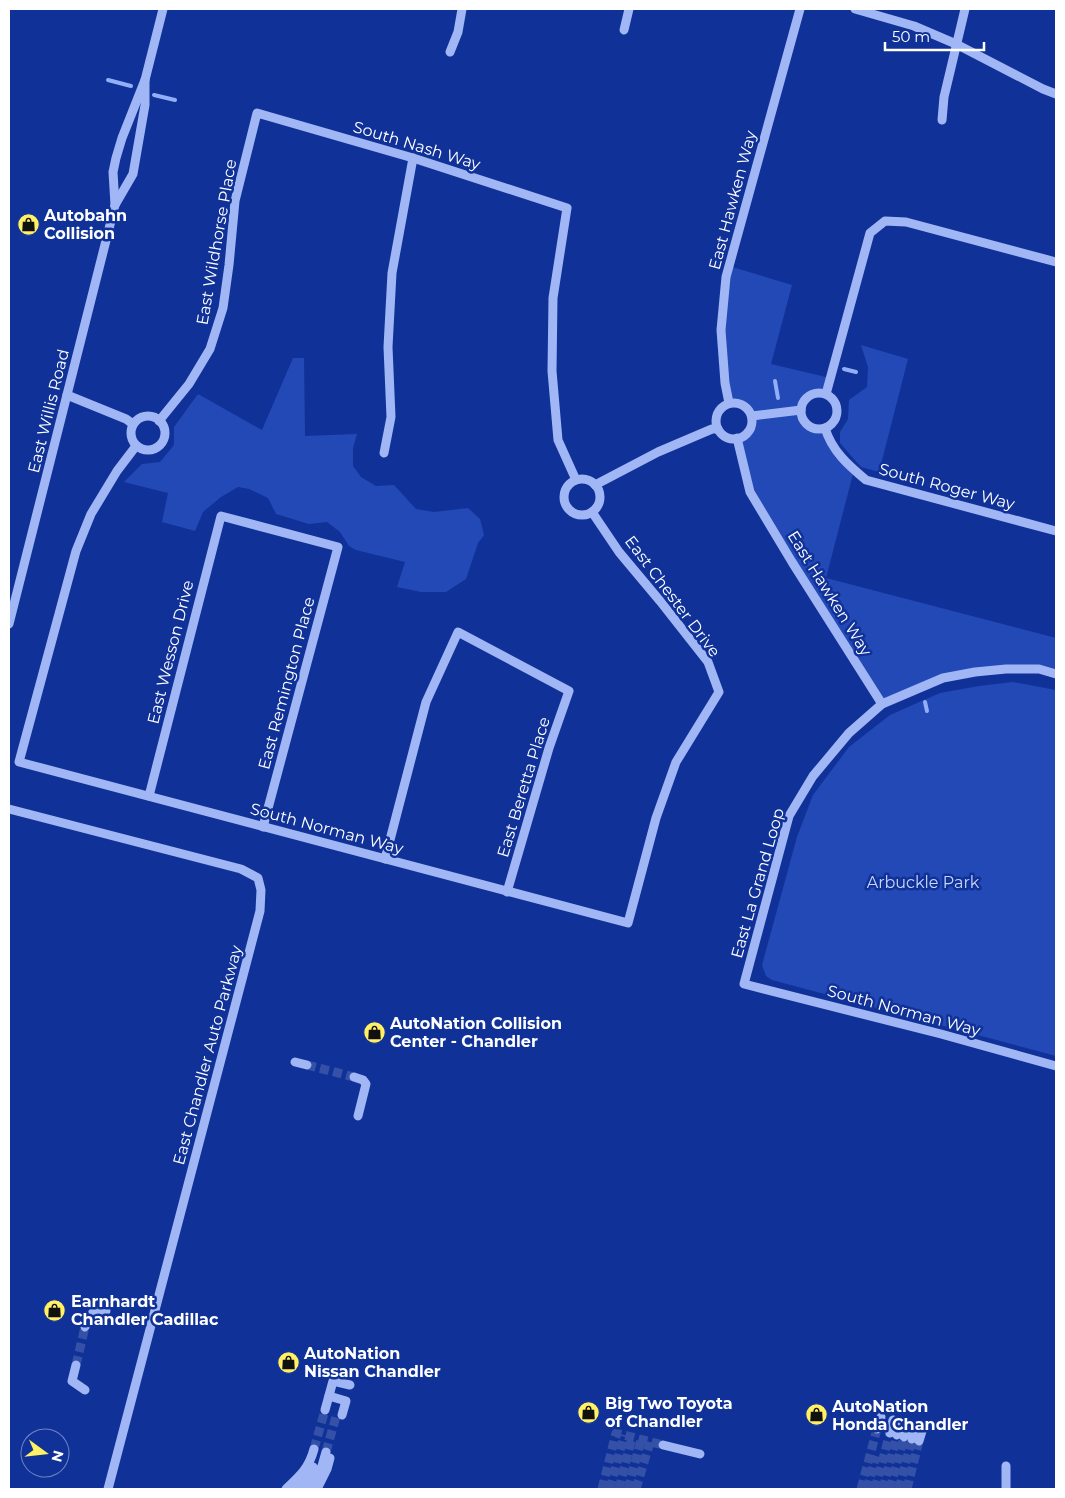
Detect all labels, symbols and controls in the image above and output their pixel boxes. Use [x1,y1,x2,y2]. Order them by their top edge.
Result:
scale bar [885,20,984,52]
text: 50 m [892,27,930,46]
street label: South Nash Way [351,117,483,174]
street label: East Hawken Way [705,128,760,272]
street label: East Wildhorse Place [193,158,240,327]
place label: Autobahn Collision [43,206,127,243]
shop icon: Autobahn Collision [16,212,40,236]
street label: East Willis Road [24,347,73,475]
street label: South Roger Way [877,459,1017,514]
street label: East Hawken Way [784,527,876,659]
street label: East Chester Drive [621,532,724,661]
street label: East Wesson Drive [143,578,198,726]
street label: East Remington Place [254,595,319,771]
street label: East Beretta Place [493,715,554,860]
street label: South Norman Way [248,799,406,858]
street label: East La Grand Loop [727,806,788,960]
park label: Arbuckle Park [867,873,980,892]
street label: East Chandler Auto Parkway [169,943,246,1167]
street label: South Norman Way [825,981,983,1040]
place label: AutoNation Collision Center - Chandler [389,1014,562,1051]
shop icon: AutoNation Collision Center - Chandler [362,1020,386,1044]
place label: Earnhardt Chandler Cadillac [71,1292,219,1329]
shop icon: Earnhardt Chandler Cadillac [43,1298,67,1322]
place label: AutoNation Nissan Chandler [303,1344,441,1381]
shop icon: AutoNation Nissan Chandler [276,1350,300,1374]
place label: Big Two Toyota of Chandler [605,1394,733,1431]
place label: AutoNation Honda Chandler [831,1397,969,1434]
shop icon: Big Two Toyota of Chandler [577,1400,601,1424]
shop icon: AutoNation Honda Chandler [804,1403,828,1427]
north arrow [20,1428,70,1478]
text: N [47,1449,68,1464]

